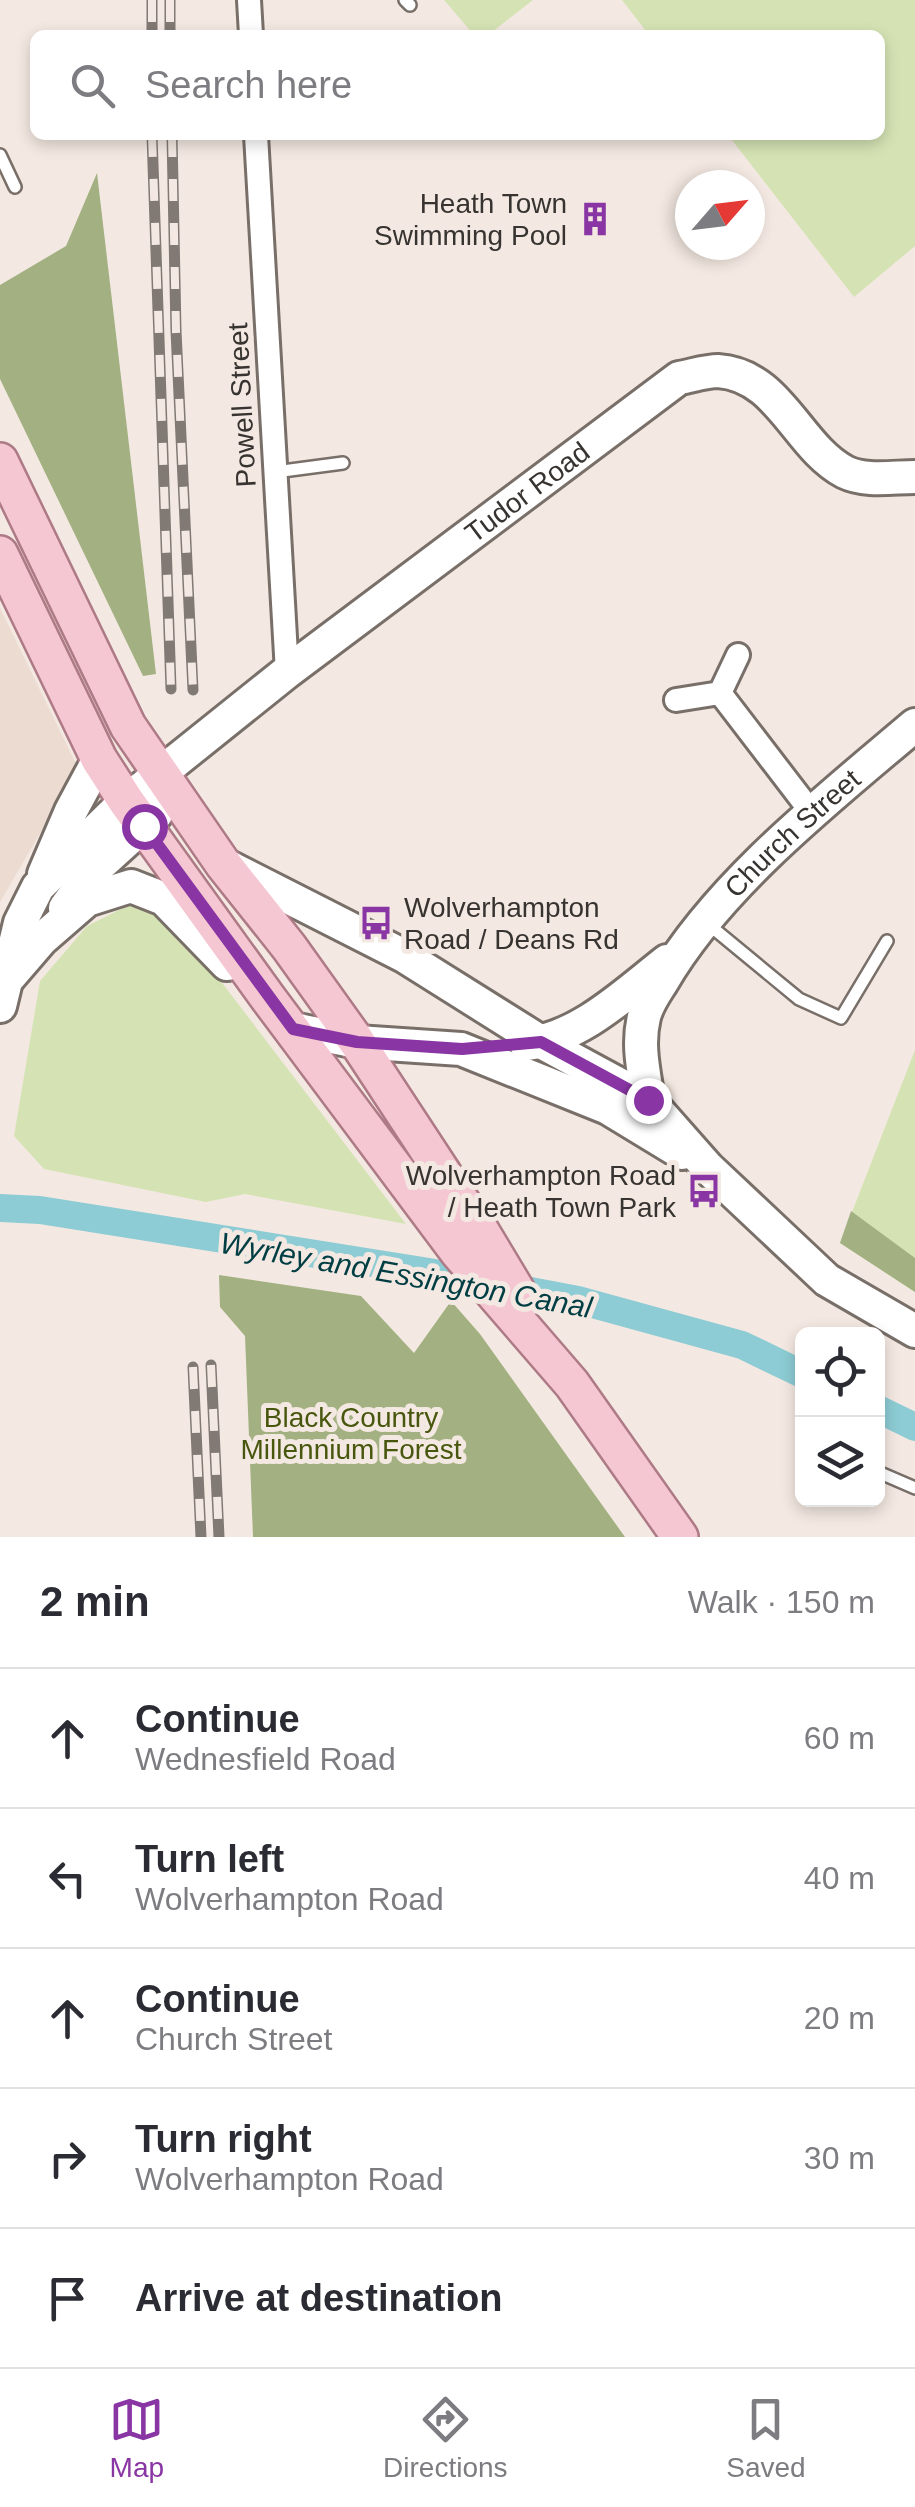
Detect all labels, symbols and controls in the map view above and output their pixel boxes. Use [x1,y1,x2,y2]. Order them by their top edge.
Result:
search box [30,30,885,140]
icon: search [65,58,120,113]
text: Search here [145,64,352,106]
north arrow [675,170,765,260]
place label: Heath Town Swimming Pool [374,188,567,251]
building icon: Heath Town Swimming Pool [576,200,614,238]
street label: Powell Street [222,322,262,488]
street label: Tudor Road [459,436,595,548]
street label: Church Street [718,763,866,903]
route start [122,804,168,850]
place label: Wolverhampton Road / Deans Rd [404,892,619,955]
bus stop icon: Wolverhampton Road / Deans Rd [357,904,395,942]
route end [626,1078,672,1124]
place label: Wolverhampton Road / Heath Town Park [406,1160,677,1223]
bus stop icon: Wolverhampton Road / Heath Town Park [685,1172,723,1210]
water label: Wyrley and Essington Canal [218,1226,596,1324]
map controls [795,1327,885,1507]
button: locate [795,1327,885,1417]
park label: Black Country Millennium Forest [241,1402,462,1465]
button: layers [795,1417,885,1507]
text: 2 min [40,1578,150,1625]
text: Walk · 150 m [688,1584,875,1620]
text: Continue [135,1698,300,1740]
icon: ahead [40,1711,95,1766]
text: 60 m [804,1720,875,1756]
text: Wednesfield Road [135,1741,396,1777]
text: Turn left [135,1838,284,1880]
icon: left [40,1851,95,1906]
text: 40 m [804,1860,875,1896]
text: Wolverhampton Road [135,1881,444,1917]
text: Continue [135,1978,300,2020]
icon: ahead [40,1991,95,2046]
text: 20 m [804,2000,875,2036]
text: Church Street [135,2021,332,2057]
text: Turn right [135,2118,312,2160]
icon: right [40,2131,95,2186]
text: 30 m [804,2140,875,2176]
text: Wolverhampton Road [135,2161,444,2197]
icon: arrive [40,2271,95,2326]
text: Arrive at destination [135,2277,502,2319]
tab: Map [109,2392,164,2484]
tab: Directions [383,2392,508,2484]
tab: Saved [726,2392,806,2484]

